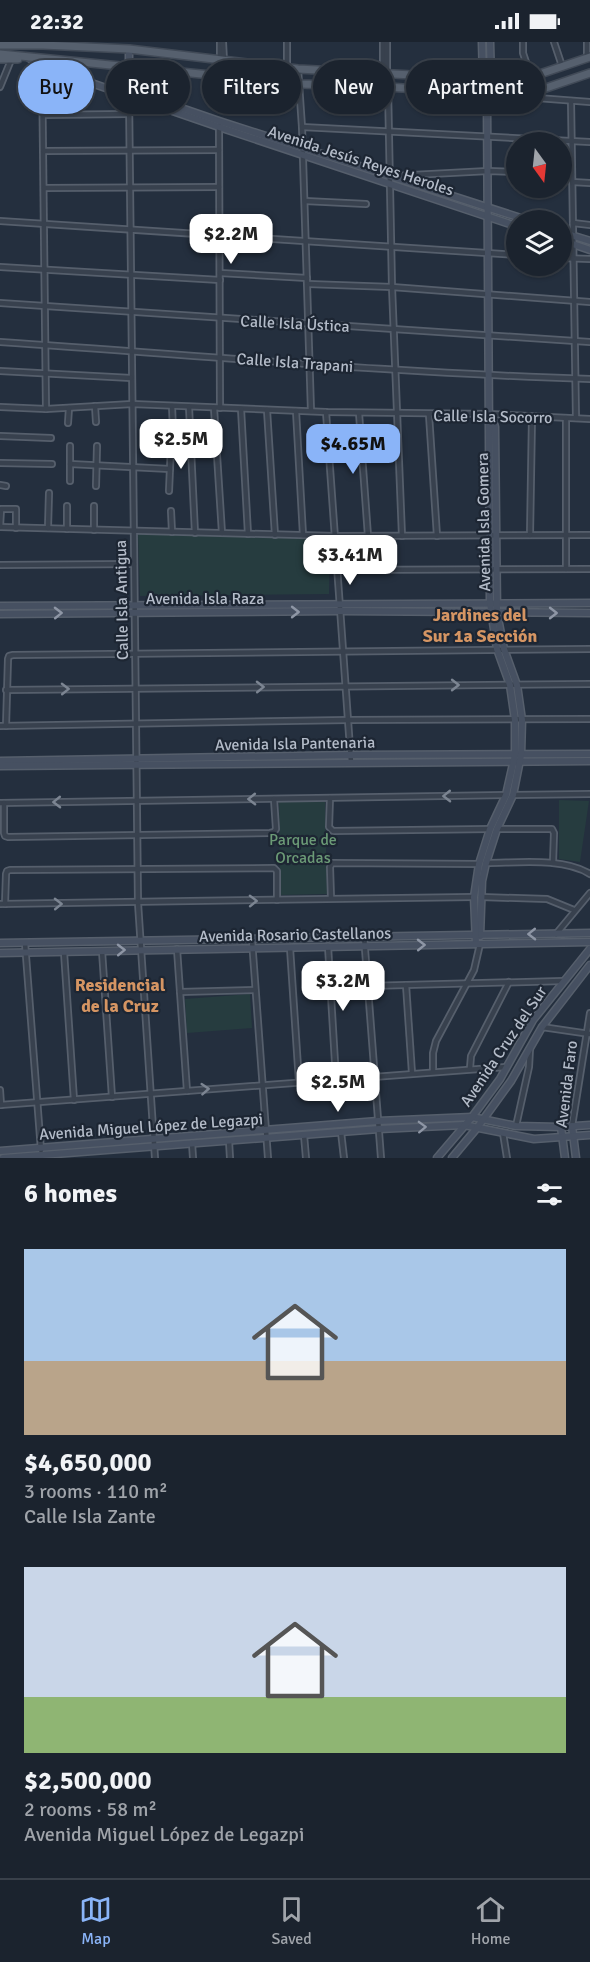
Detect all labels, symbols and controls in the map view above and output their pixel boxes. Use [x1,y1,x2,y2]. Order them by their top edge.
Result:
text: 22:32 [30,8,84,35]
chip: Buy [18,60,94,114]
chip: Rent [106,60,190,114]
chip: Filters [202,60,301,114]
chip: New [313,60,394,114]
chip: Apartment [406,60,545,114]
street label: Avenida Jesús Reyes Heroles [265,121,456,201]
north arrow [506,132,572,198]
map controls [506,132,572,276]
button: layers [506,210,572,276]
pin: $2.2M [189,214,273,265]
text: $2.2M [204,221,258,246]
street label: Calle Isla Ústica [240,311,350,337]
street label: Calle Isla Trapani [236,349,354,377]
street label: Calle Isla Socorro [433,406,553,428]
pin: $2.5M [139,419,223,470]
pin: $4.65M [304,424,402,475]
text: $2.5M [154,426,208,451]
text: $4.65M [320,431,386,456]
street label: Avenida Isla Gomera [473,452,495,592]
pin: $3.41M [301,535,399,586]
street label: Calle Isla Antigua [111,540,133,660]
text: $3.41M [317,542,383,567]
street label: Avenida Isla Raza [146,589,264,609]
district label: Jardines del Sur 1a Sección [423,604,537,647]
one-way arrow [291,606,300,618]
one-way arrow [54,607,63,619]
one-way arrow [549,607,558,619]
one-way arrow [450,679,459,691]
one-way arrow [255,681,264,693]
one-way arrow [60,683,69,696]
street label: Avenida Isla Pantenaria [215,733,375,755]
one-way arrow [443,790,452,802]
one-way arrow [248,793,257,805]
one-way arrow [53,796,62,808]
park label: Parque de Orcadas [269,830,337,868]
one-way arrow [249,895,258,907]
one-way arrow [54,897,63,910]
street label: Avenida Rosario Castellanos [199,923,391,947]
one-way arrow [527,928,536,940]
one-way arrow [417,939,426,951]
one-way arrow [117,944,126,956]
pin: $3.2M [301,961,385,1012]
text: $3.2M [316,968,370,993]
district label: Residencial de la Cruz [75,974,166,1017]
street label: Avenida Cruz del Sur [456,982,552,1111]
street label: Avenida Faro [552,1039,582,1129]
pin: $2.5M [296,1062,380,1113]
text: $2.5M [311,1069,365,1094]
one-way arrow [200,1083,209,1096]
street label: Avenida Miguel López de Legazpi [38,1109,264,1145]
one-way arrow [417,1121,426,1134]
text: 6 homes [24,1178,117,1210]
icon: filters [533,1178,566,1211]
icon: home [241,1288,349,1396]
text: $4,650,000 [24,1447,152,1479]
text: 3 rooms · 110 m² [24,1479,168,1504]
text: Calle Isla Zante [24,1504,156,1529]
icon: home [241,1606,349,1714]
text: $2,500,000 [24,1765,152,1797]
text: 2 rooms · 58 m² [24,1797,157,1822]
text: Avenida Miguel López de Legazpi [24,1822,304,1847]
tab: Map [79,1893,112,1949]
tab: Saved [271,1893,312,1949]
tab: Home [471,1893,511,1949]

